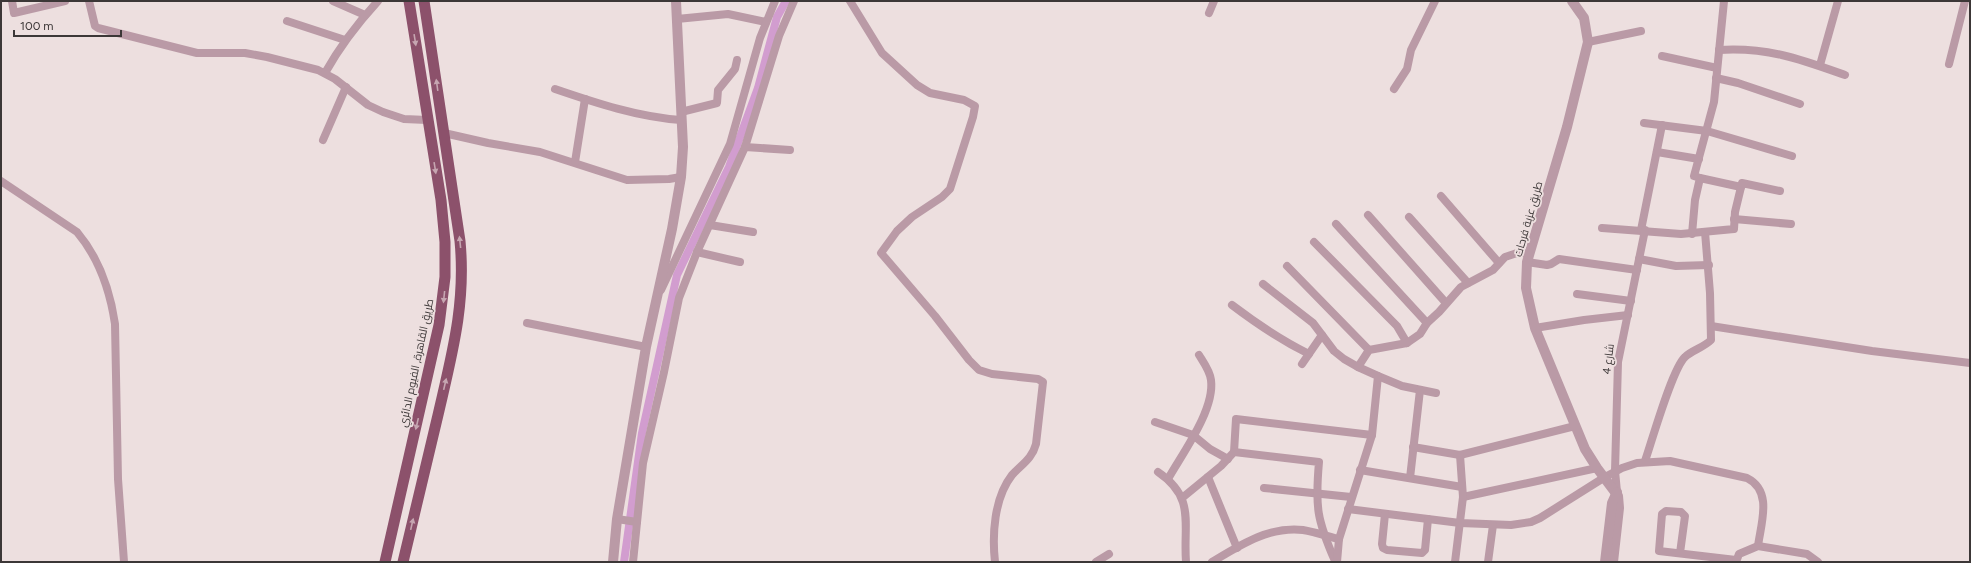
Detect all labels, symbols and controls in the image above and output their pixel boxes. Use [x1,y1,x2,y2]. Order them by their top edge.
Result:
scale bar [14,12,121,38]
text: 100 m [20,19,54,33]
one-way arrow [412,33,418,46]
one-way arrow [434,79,440,91]
one-way arrow [432,162,438,174]
street label: طريق عزبة فرحات [1512,180,1545,258]
one-way arrow [457,236,463,248]
one-way arrow [440,291,447,303]
street label: طريق القاهرة, الفيوم الدائري [397,298,438,429]
street label: شارع 4 [1600,343,1618,375]
one-way arrow [442,378,448,390]
one-way arrow [414,418,420,430]
one-way arrow [409,518,415,530]

